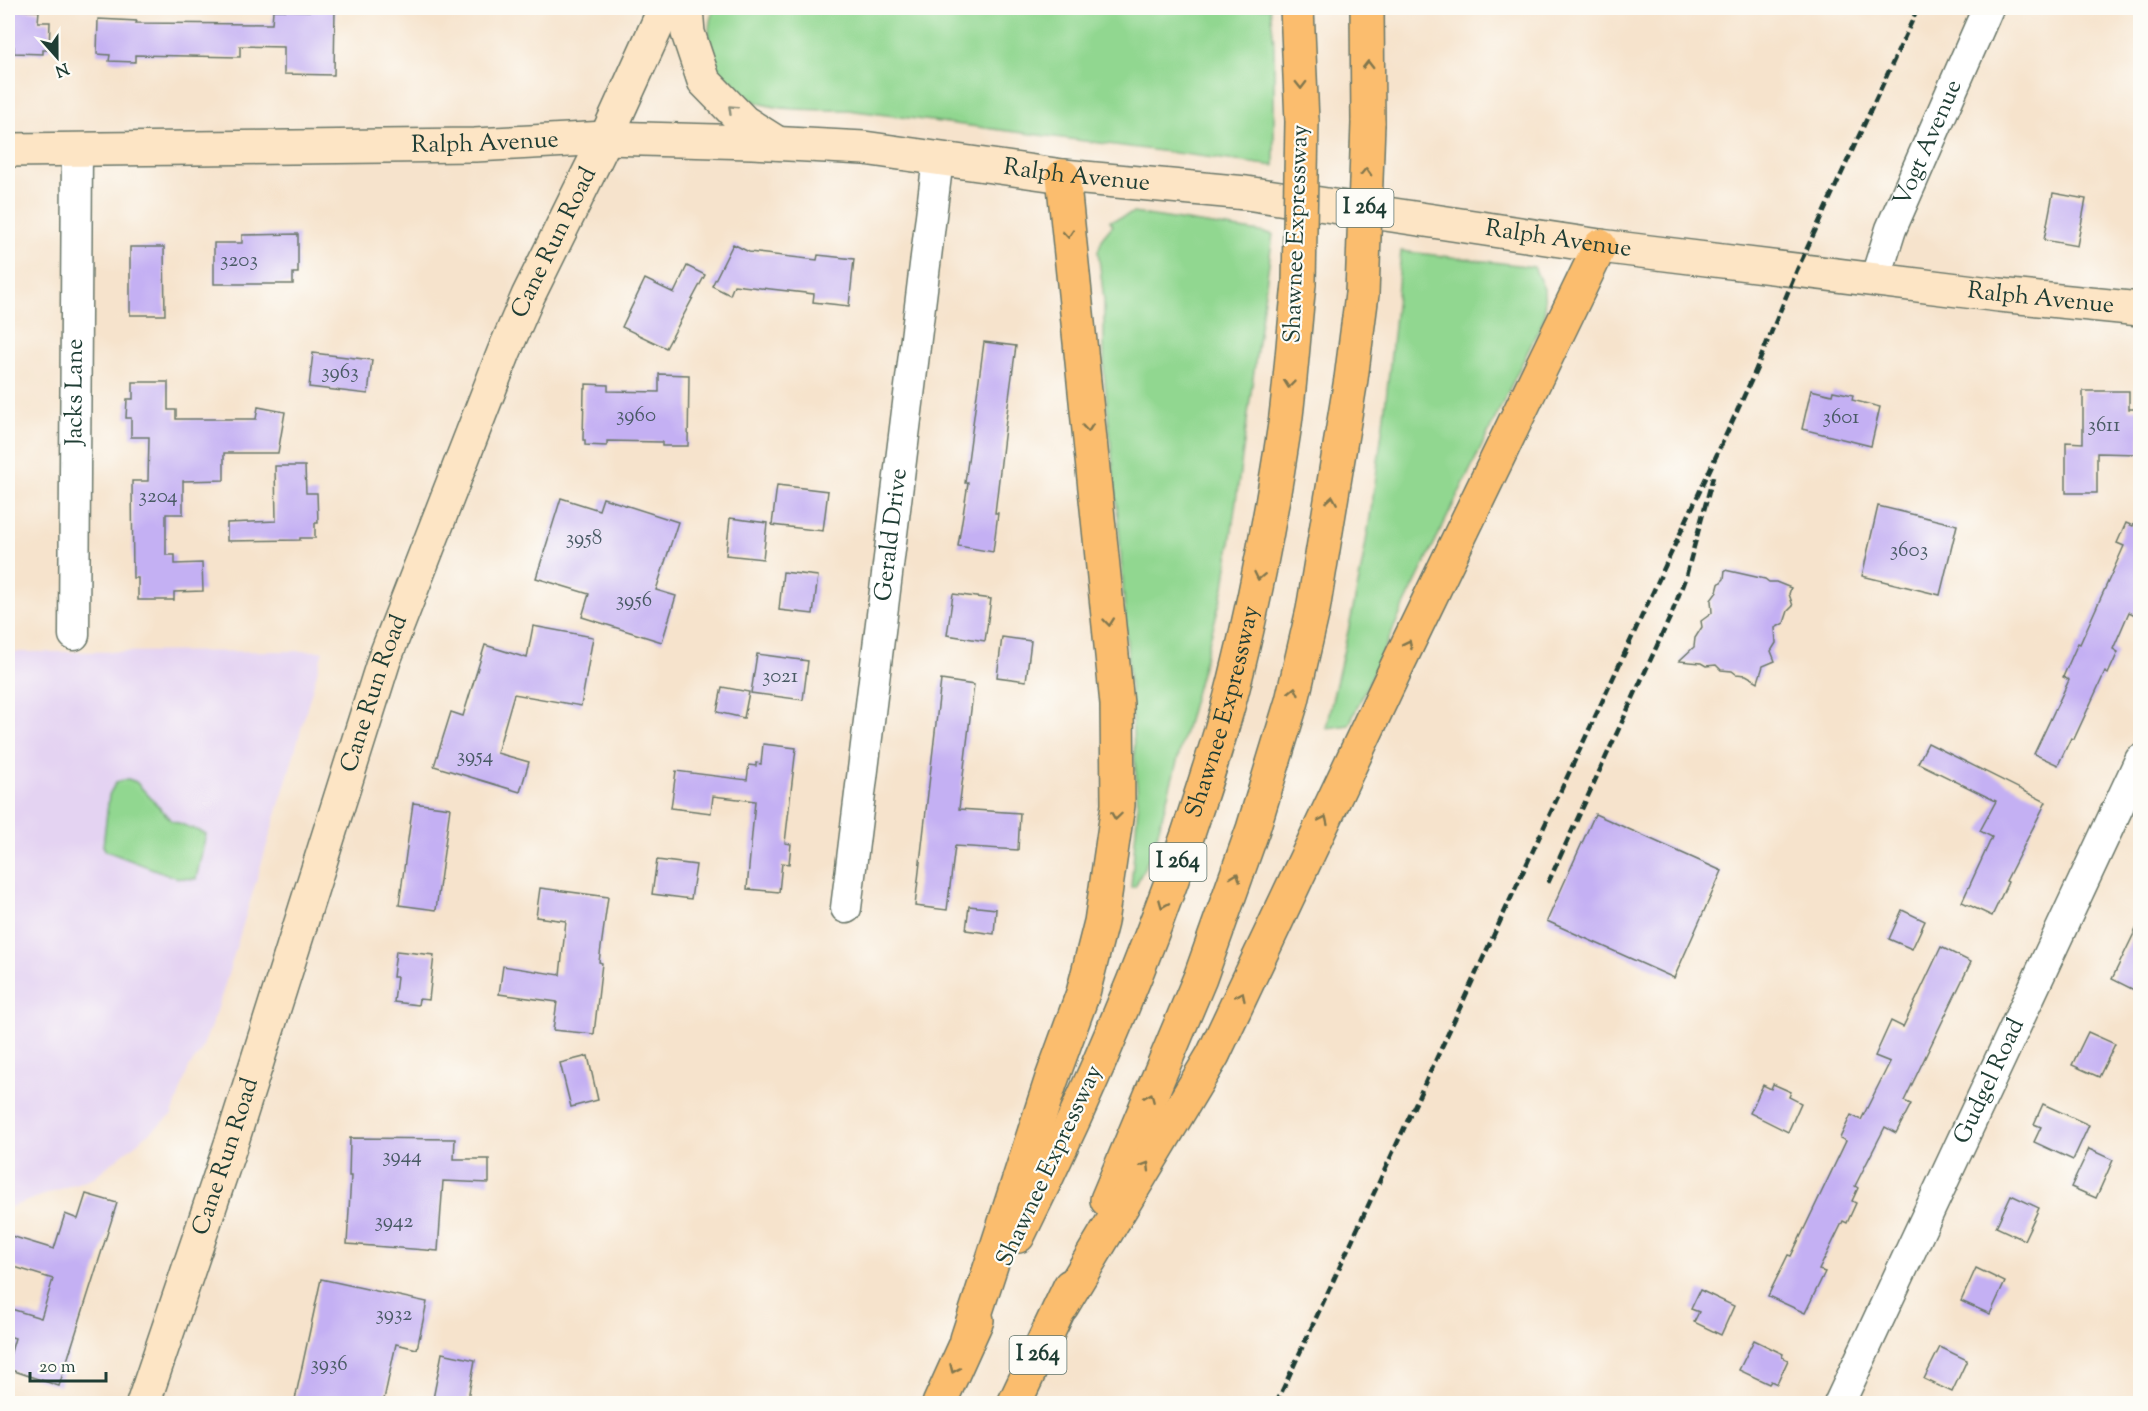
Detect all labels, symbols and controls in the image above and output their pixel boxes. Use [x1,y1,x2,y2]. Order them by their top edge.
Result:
north arrow [27,27,87,87]
text: N [51,56,72,82]
one-way arrow [1362,61,1374,70]
street label: Vogt Avenue [1886,74,1971,212]
one-way arrow [1295,81,1308,90]
one-way arrow [728,106,739,117]
street label: Ralph Avenue [411,124,559,163]
street label: Shawnee Expressway [1276,124,1318,344]
street label: Ralph Avenue [1001,151,1152,201]
street label: Cane Run Road [503,161,606,323]
one-way arrow [1360,168,1373,177]
road number: I 264 [1336,189,1394,227]
street label: Ralph Avenue [1483,212,1633,267]
one-way arrow [1061,230,1074,239]
house number: 3203 [220,246,258,276]
street label: Ralph Avenue [1965,274,2116,323]
street label: Jacks Lane [58,339,93,448]
house number: 3963 [321,358,359,388]
one-way arrow [1283,379,1296,388]
house number: 3960 [616,401,656,431]
house number: 3601 [1823,403,1859,433]
house number: 3611 [2088,411,2120,441]
one-way arrow [1081,424,1094,433]
street label: Gerald Drive [867,466,917,603]
house number: 3204 [139,482,177,512]
one-way arrow [1325,495,1337,504]
house number: 3958 [566,524,602,554]
house number: 3603 [1890,536,1928,566]
one-way arrow [1253,571,1266,581]
house number: 3956 [616,586,652,616]
street label: Shawnee Expressway [1177,603,1269,823]
street label: Cane Run Road [333,610,417,777]
one-way arrow [1102,618,1114,627]
one-way arrow [1400,639,1412,650]
house number: 3021 [762,662,798,692]
one-way arrow [1287,686,1300,696]
house number: 3954 [457,742,493,772]
one-way arrow [1111,812,1123,821]
one-way arrow [1317,815,1329,826]
road number: I 264 [1150,843,1206,881]
one-way arrow [1228,872,1241,883]
one-way arrow [1158,899,1171,909]
one-way arrow [1233,992,1245,1003]
street label: Gudgel Road [1946,1013,2034,1150]
street label: Shawnee Expressway [988,1060,1112,1272]
street label: Cane Run Road [184,1073,268,1240]
one-way arrow [1143,1093,1155,1104]
house number: 3944 [382,1142,422,1172]
one-way arrow [1139,1162,1151,1172]
house number: 3942 [375,1207,414,1237]
house number: 3932 [376,1300,413,1330]
road number: I 264 [1010,1336,1066,1374]
scale bar [30,1345,106,1383]
house number: 3936 [310,1350,348,1380]
text: 20 m [39,1355,76,1381]
one-way arrow [949,1363,961,1374]

